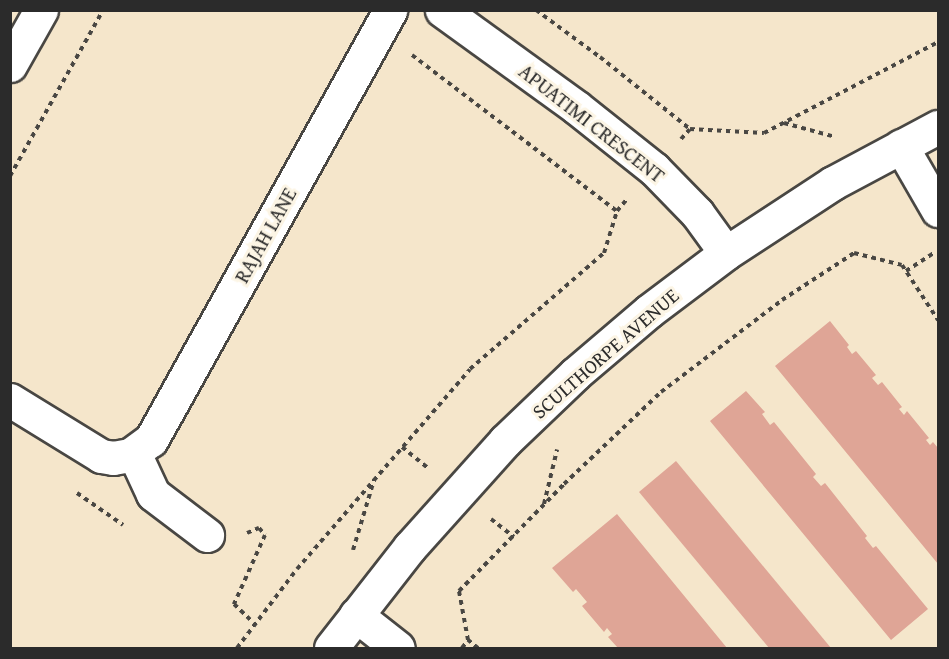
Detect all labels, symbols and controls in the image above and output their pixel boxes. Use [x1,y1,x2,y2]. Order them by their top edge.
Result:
street label: APUATIMI CRESCENT [514,59,670,187]
street label: RAJAH LANE [229,183,301,287]
street label: SCULTHORPE AVENUE [527,283,683,423]

